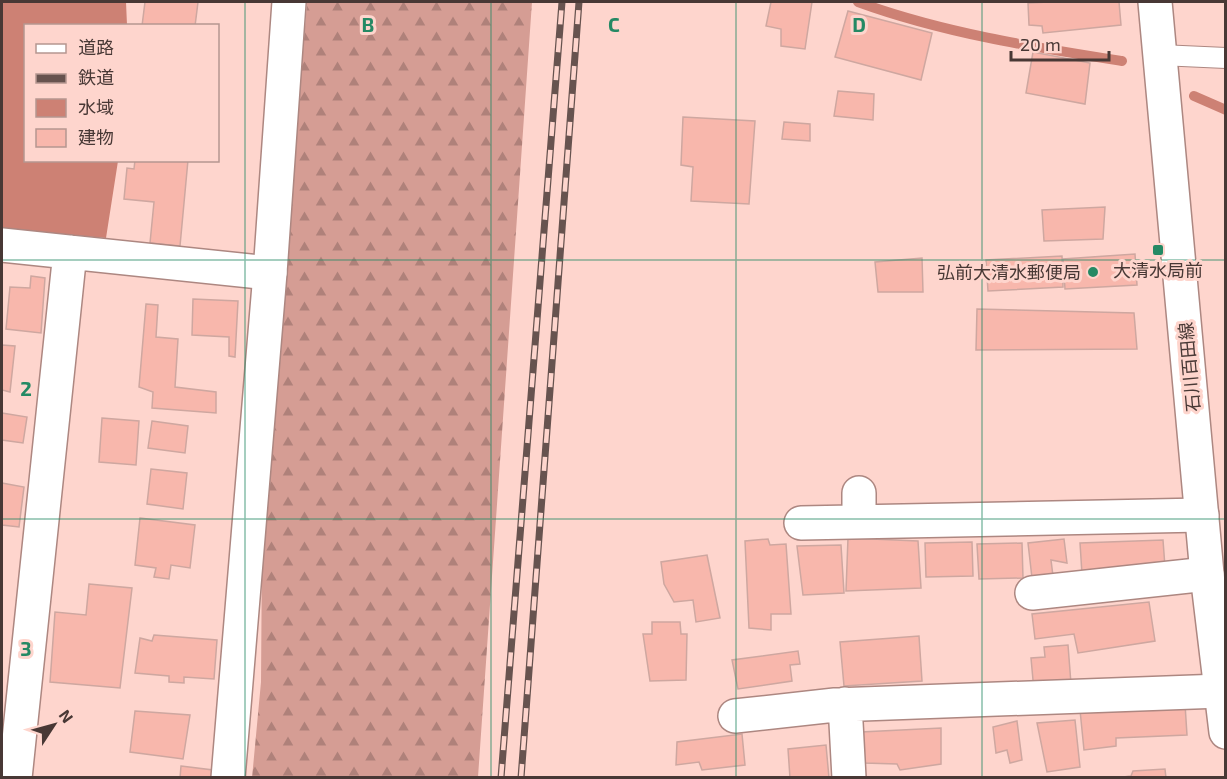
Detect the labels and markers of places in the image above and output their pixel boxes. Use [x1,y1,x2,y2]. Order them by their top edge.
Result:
marker: 大清水局前 [1151,243,1165,257]
place label: 大清水局前 [1113,259,1203,281]
place label: 弘前大清水郵便局 [937,261,1081,283]
marker: 弘前大清水郵便局 [1086,265,1100,279]

